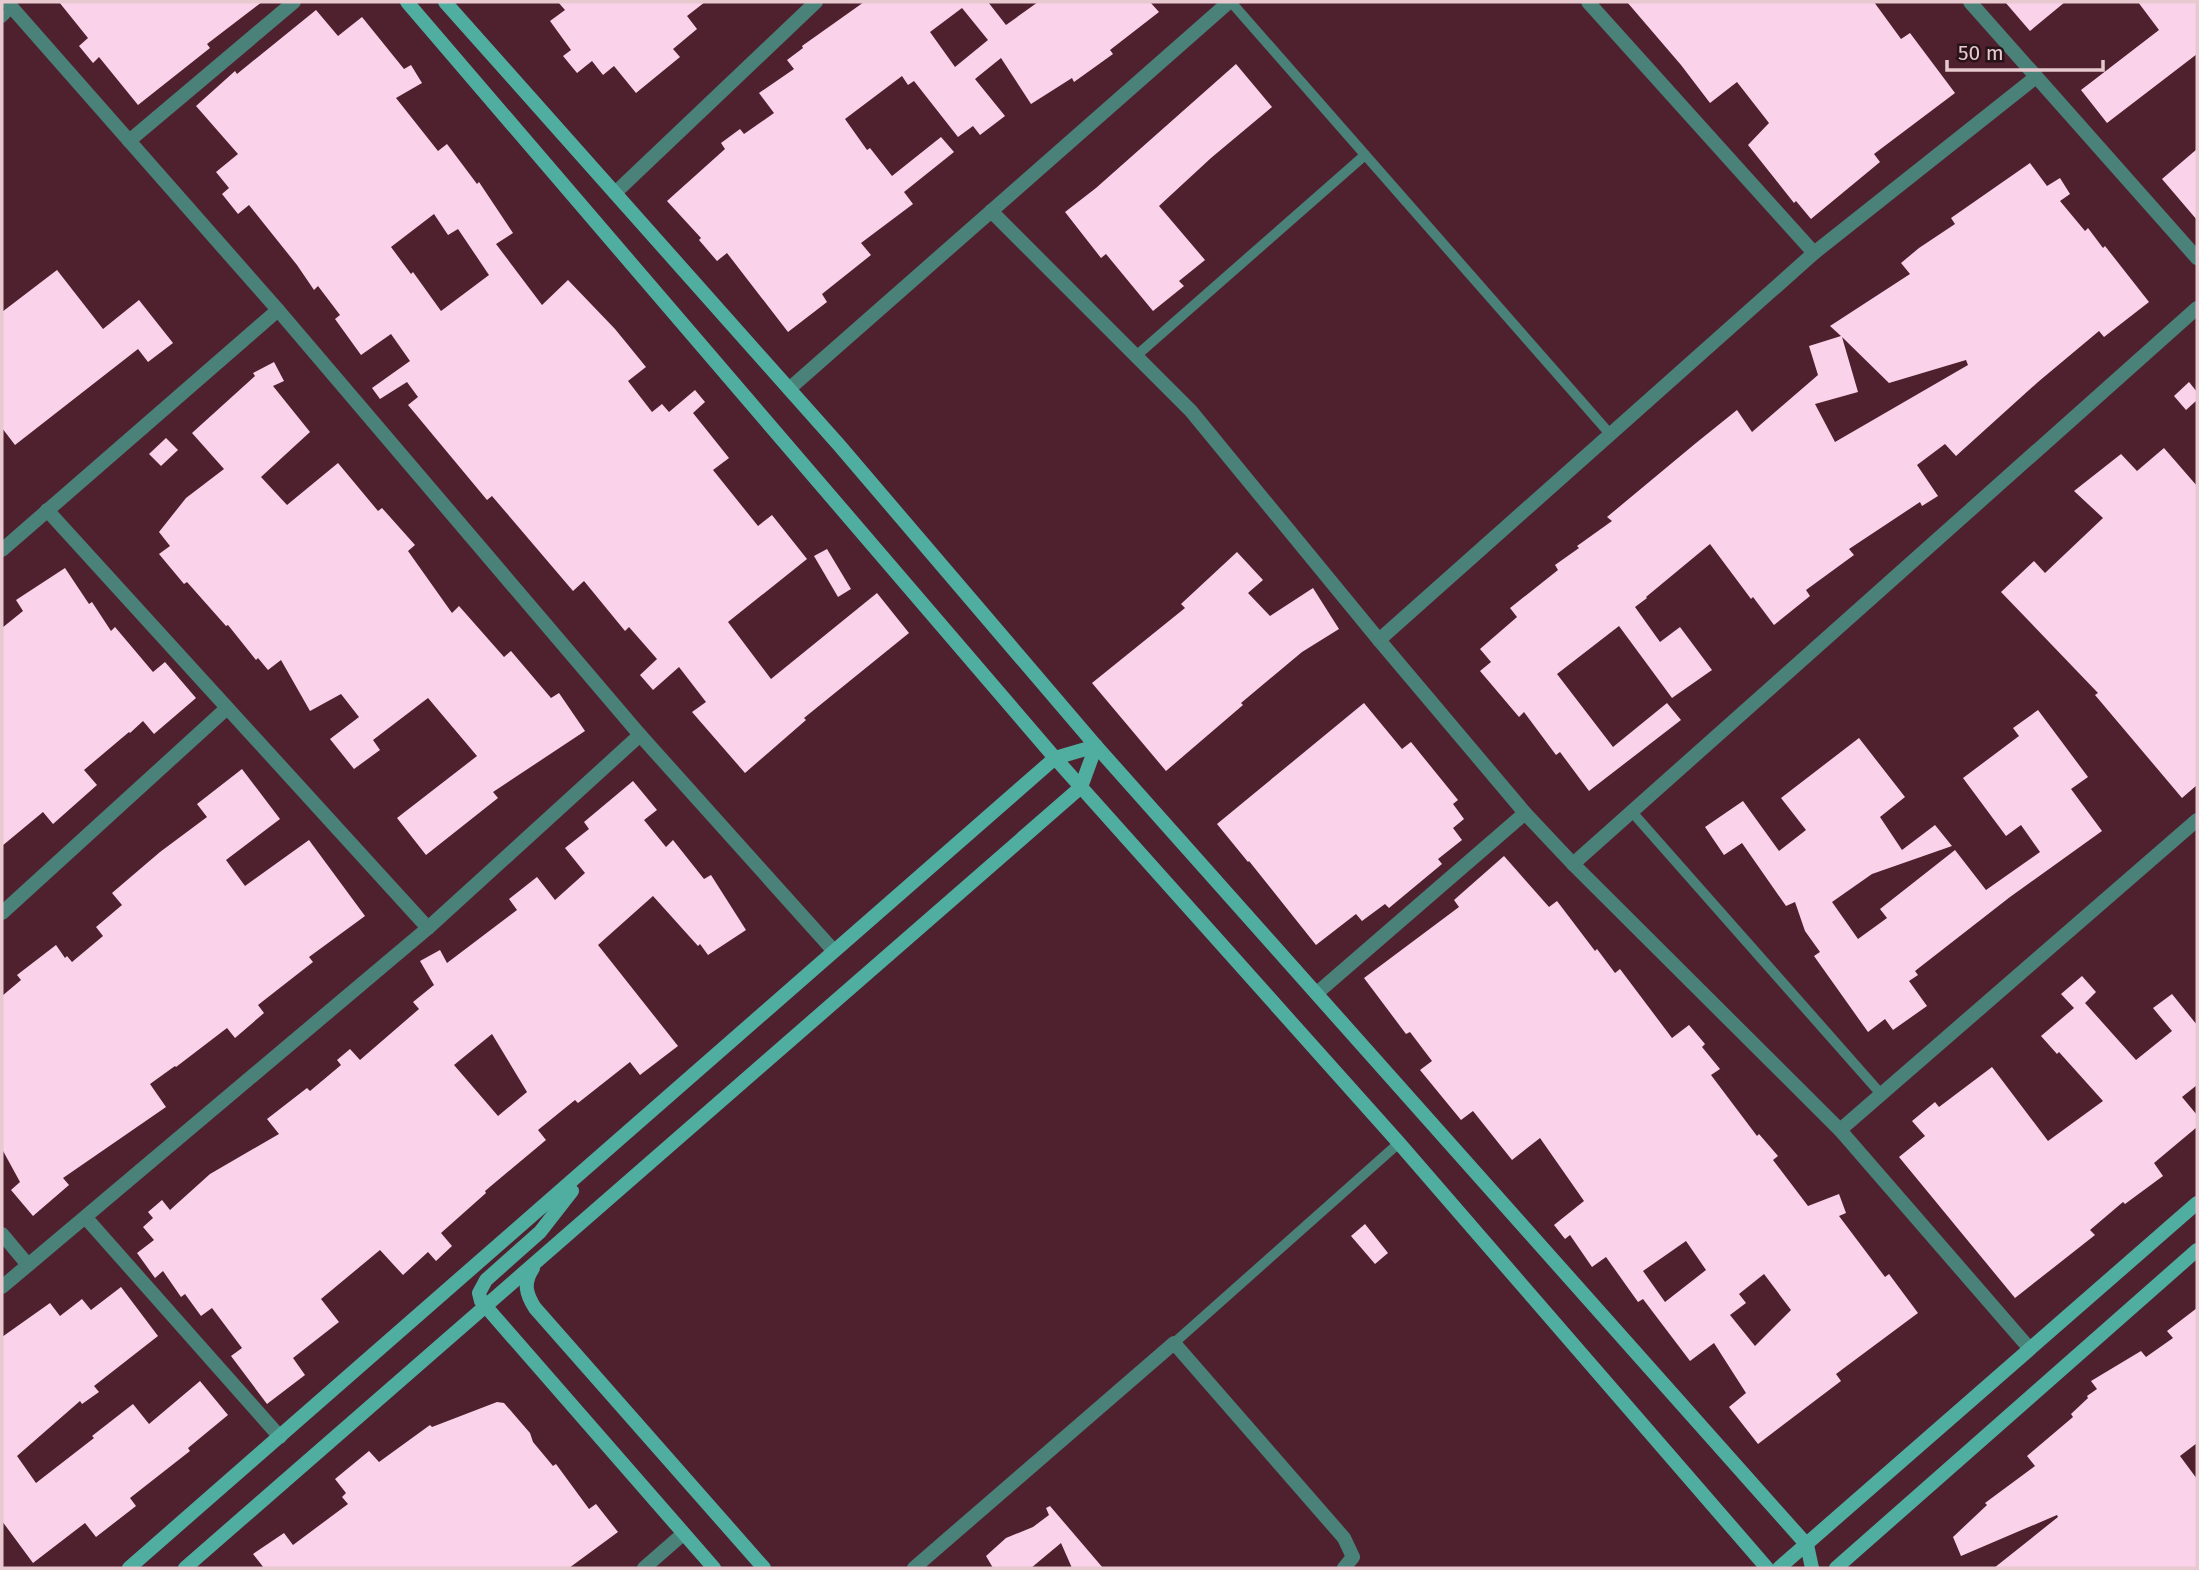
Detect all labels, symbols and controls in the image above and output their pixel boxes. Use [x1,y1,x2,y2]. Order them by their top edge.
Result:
scale bar [1947,28,2103,72]
text: 50 m [1958,40,2004,66]

